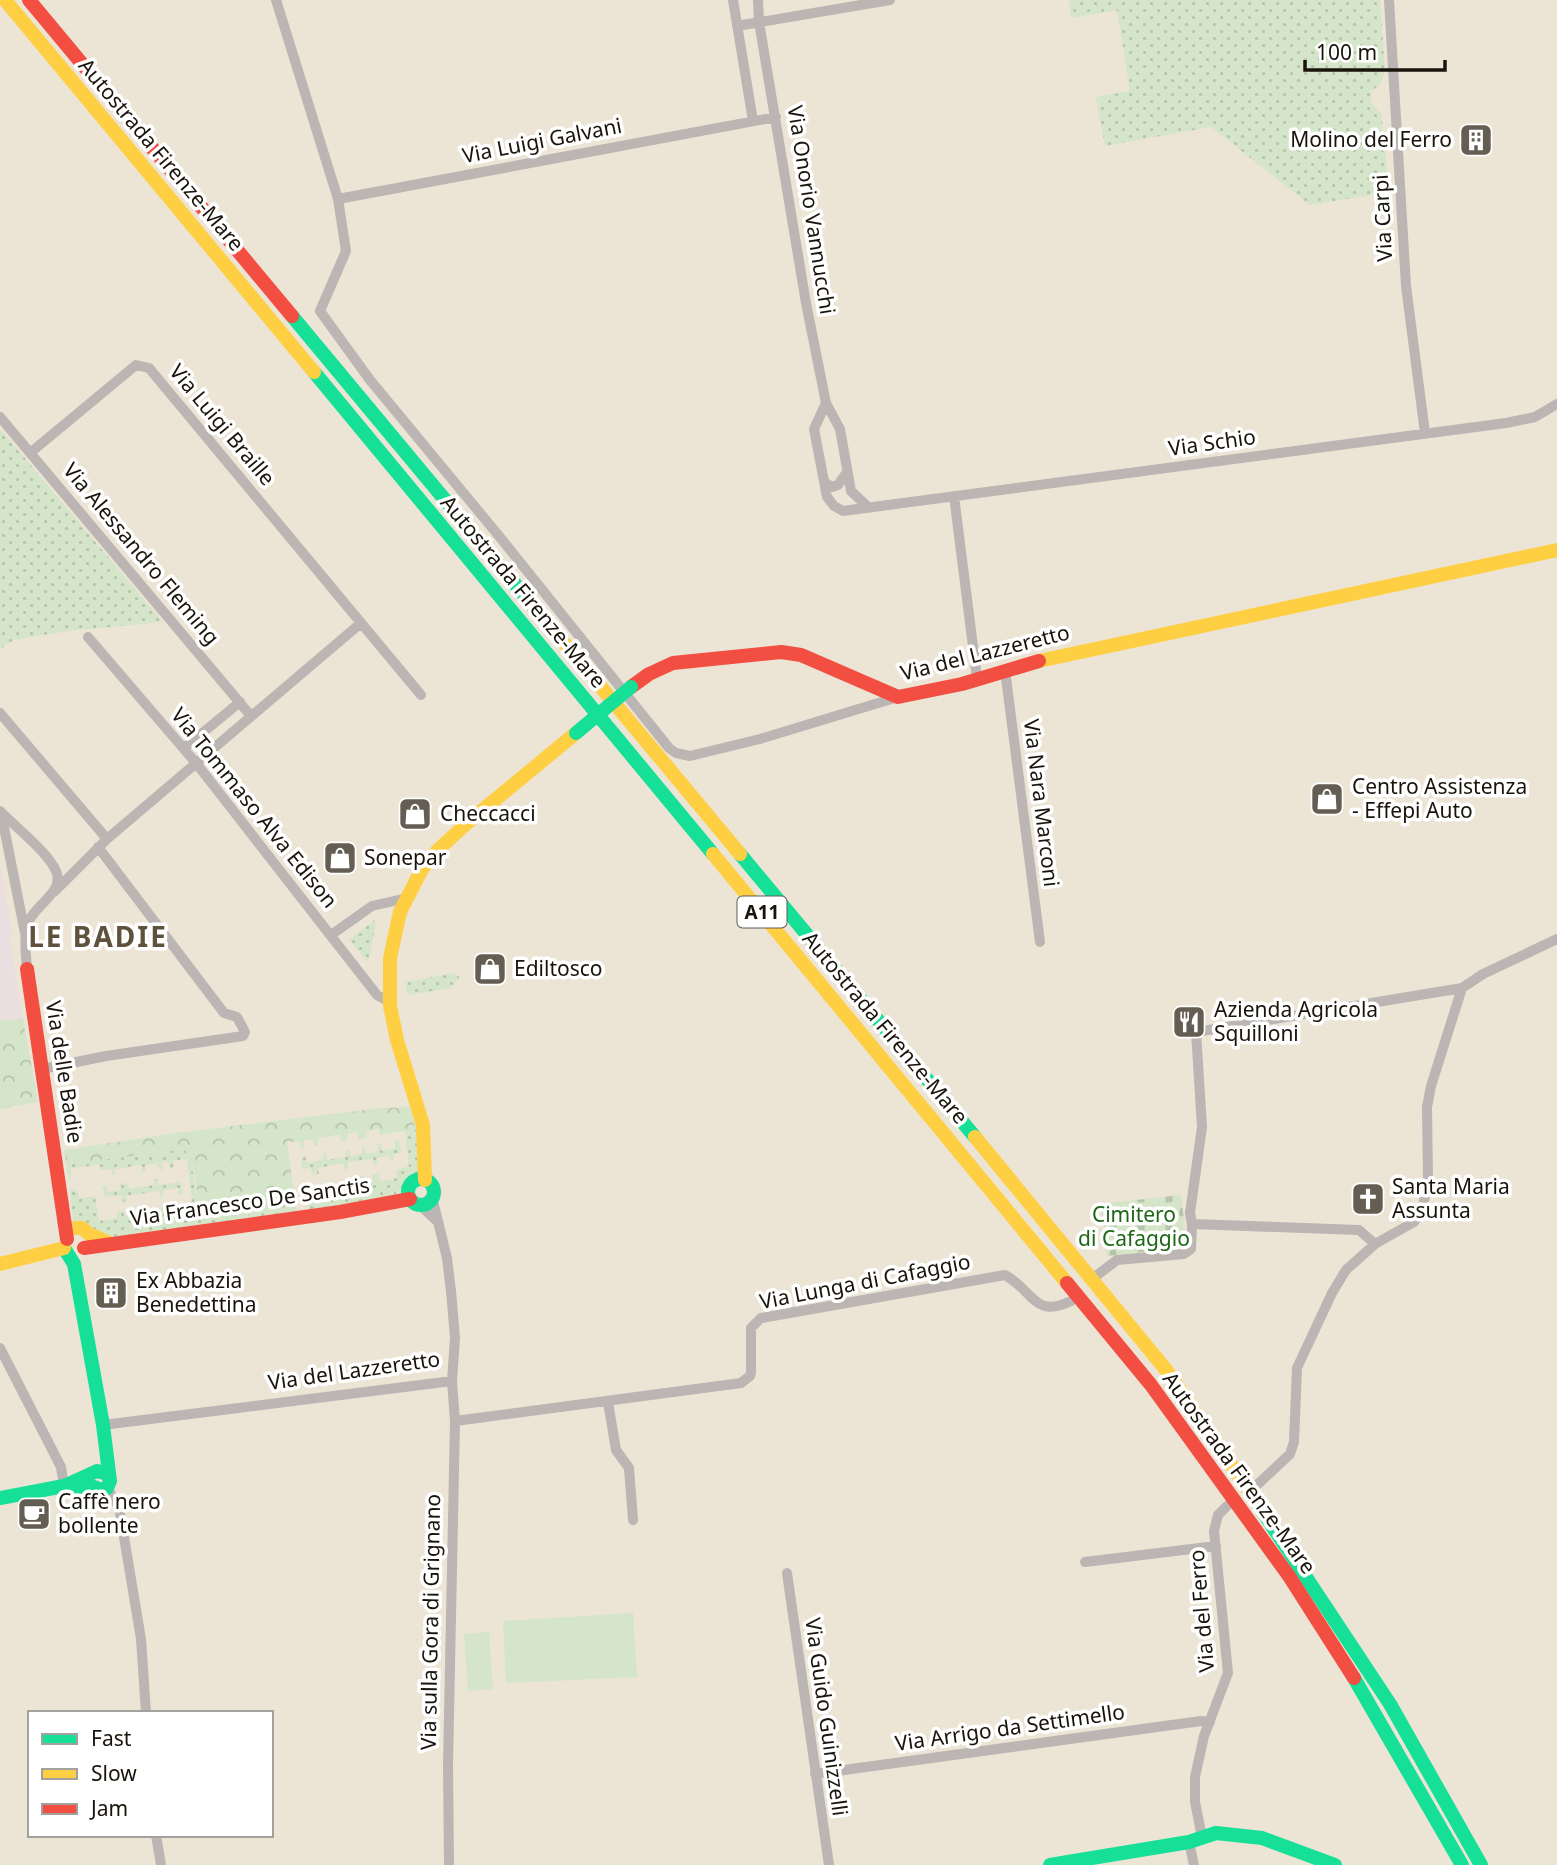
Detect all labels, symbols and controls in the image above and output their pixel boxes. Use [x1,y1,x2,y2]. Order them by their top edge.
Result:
scale bar [1305,28,1445,72]
text: 100 m [1316,38,1377,66]
street label: Autostrada Firenze-Mare [73,52,251,257]
street label: Via Onorio Vannucchi [782,103,842,316]
street label: Via Luigi Galvani [460,111,624,169]
building icon: Molino del Ferro [1457,121,1495,159]
place label: Molino del Ferro [1290,125,1452,153]
street label: Via Carpi [1366,174,1398,262]
street label: Via Luigi Braille [164,358,282,491]
street label: Via Schio [1166,422,1257,462]
street label: Via Alessandro Fleming [57,457,226,650]
street label: Autostrada Firenze-Mare [435,489,613,694]
street label: Via del Lazzeretto [897,617,1072,687]
street label: Via Tommaso Alva Edison [165,701,344,913]
street label: Via Nara Marconi [1018,717,1066,888]
place label: Centro Assistenza - Effepi Auto [1352,772,1527,824]
shop icon: Centro Assistenza - Effepi Auto [1308,780,1346,818]
shop icon: Checcacci [396,795,434,833]
place label: Checcacci [440,799,536,827]
shop icon: Sonepar [321,839,359,877]
place label: Sonepar [364,843,447,871]
road number: A11 [738,896,786,928]
district label: LE BADIE [28,917,168,955]
street label: Autostrada Firenze-Mare [797,925,975,1130]
shop icon: Ediltosco [471,950,509,988]
place label: Ediltosco [514,954,603,982]
place label: Azienda Agricola Squilloni [1214,995,1378,1047]
street label: Via delle Badie [40,999,90,1145]
restaurant icon: Azienda Agricola Squilloni [1170,1003,1208,1041]
street label: Via Francesco De Sanctis [128,1170,371,1232]
place label: Santa Maria Assunta [1392,1172,1510,1224]
church icon: Santa Maria Assunta [1349,1180,1387,1218]
park label: Cimitero di Cafaggio [1078,1200,1190,1252]
street label: Via Lunga di Cafaggio [757,1247,973,1315]
place label: Ex Abbazia Benedettina [136,1266,256,1318]
building icon: Ex Abbazia Benedettina [92,1274,130,1312]
street label: Via del Lazzeretto [266,1344,442,1396]
street label: Autostrada Firenze-Mare [1157,1366,1323,1579]
place label: Caffè nero bollente [58,1487,161,1539]
street label: Via sulla Gora di Grignano [414,1494,446,1750]
cafe icon: Caffè nero bollente [15,1495,53,1533]
street label: Via del Ferro [1182,1548,1220,1674]
street label: Via Guido Guinizzelli [799,1616,855,1818]
street label: Via Arrigo da Settimello [893,1697,1127,1757]
legend [28,1711,273,1837]
text: Fast [91,1724,132,1752]
text: Slow [91,1759,137,1787]
text: Jam [89,1794,128,1822]

